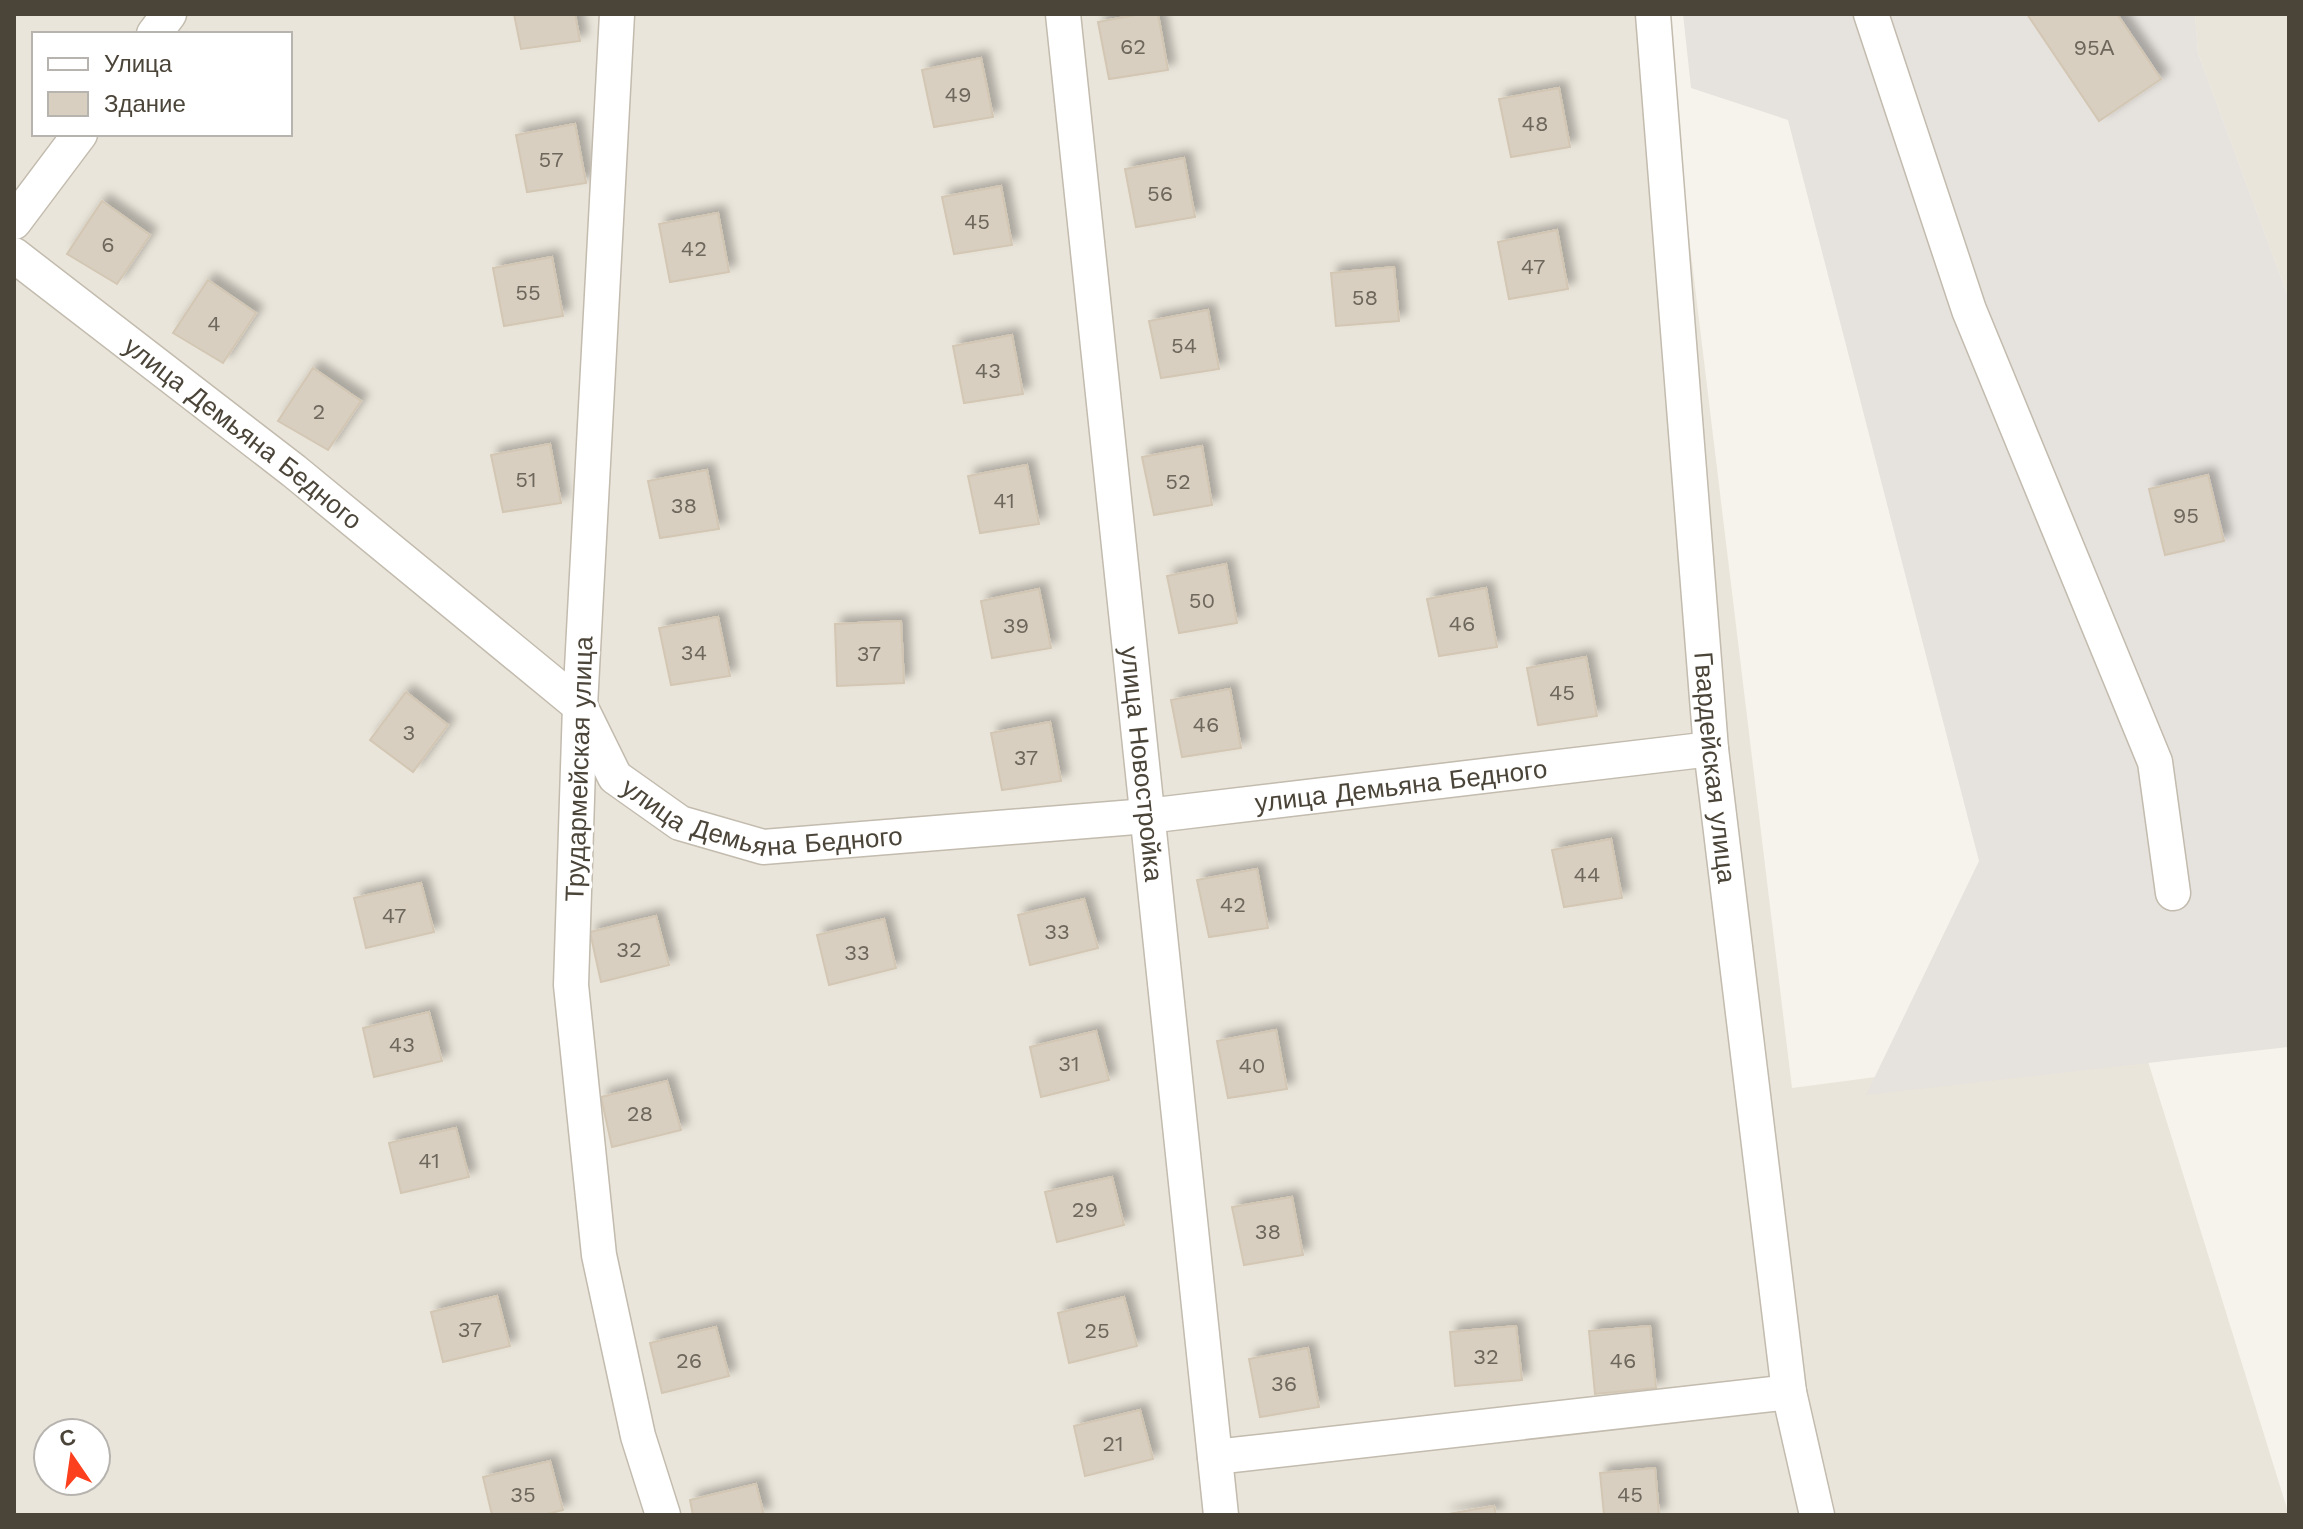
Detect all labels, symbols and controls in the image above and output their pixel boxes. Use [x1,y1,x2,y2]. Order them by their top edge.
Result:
legend [32,32,292,136]
house number: 62 [1120,34,1146,59]
house number: 95А [2073,35,2115,60]
text: Улица [104,50,173,78]
house number: 49 [944,82,972,107]
text: Здание [104,90,186,118]
house number: 48 [1522,111,1549,136]
house number: 57 [538,147,564,172]
house number: 56 [1147,181,1173,206]
house number: 45 [964,209,990,234]
house number: 6 [101,232,115,257]
house number: 42 [681,236,707,261]
house number: 47 [1521,254,1545,279]
house number: 55 [515,280,541,305]
house number: 58 [1352,285,1378,310]
house number: 4 [207,311,221,336]
street label: улица Демьяна Бедного [118,330,368,536]
house number: 54 [1171,333,1197,358]
house number: 43 [975,358,1001,383]
house number: 2 [313,399,325,424]
house number: 51 [515,467,537,492]
house number: 52 [1165,469,1191,494]
house number: 41 [993,488,1015,513]
house number: 38 [671,493,697,518]
house number: 95 [2173,503,2199,528]
house number: 50 [1189,588,1215,613]
house number: 46 [1449,611,1475,636]
house number: 39 [1003,613,1029,638]
street label: Трудармейская улица [559,635,599,902]
house number: 34 [681,640,707,665]
house number: 37 [857,641,881,666]
street label: улица Новостройка [1115,645,1169,884]
street label: Гвардейская улица [1688,651,1742,885]
house number: 45 [1549,680,1575,705]
house number: 46 [1193,712,1219,737]
house number: 3 [403,720,415,745]
house number: 37 [1014,745,1038,770]
street label: улица Демьяна Бедного [1253,754,1549,818]
street label: улица Демьяна Бедного [616,772,904,863]
house number: 44 [1574,862,1600,887]
house number: 42 [1220,892,1246,917]
house number: 47 [382,903,406,928]
house number: 33 [1044,919,1070,944]
house number: 32 [616,937,642,962]
house number: 33 [844,940,870,965]
house number: 43 [389,1032,415,1057]
house number: 31 [1058,1051,1080,1076]
house number: 40 [1238,1053,1266,1078]
house number: 28 [627,1101,653,1126]
house number: 41 [418,1148,440,1173]
house number: 29 [1072,1197,1098,1222]
house number: 38 [1255,1219,1281,1244]
house number: 37 [458,1317,482,1342]
house number: 25 [1084,1318,1110,1343]
house number: 32 [1473,1344,1499,1369]
house number: 26 [676,1348,702,1373]
house number: 46 [1610,1348,1636,1373]
house number: 36 [1271,1371,1297,1396]
north arrow [32,1417,112,1497]
text: С [57,1424,78,1452]
house number: 21 [1102,1431,1124,1456]
house number: 35 [510,1482,536,1507]
house number: 45 [1617,1482,1643,1507]

